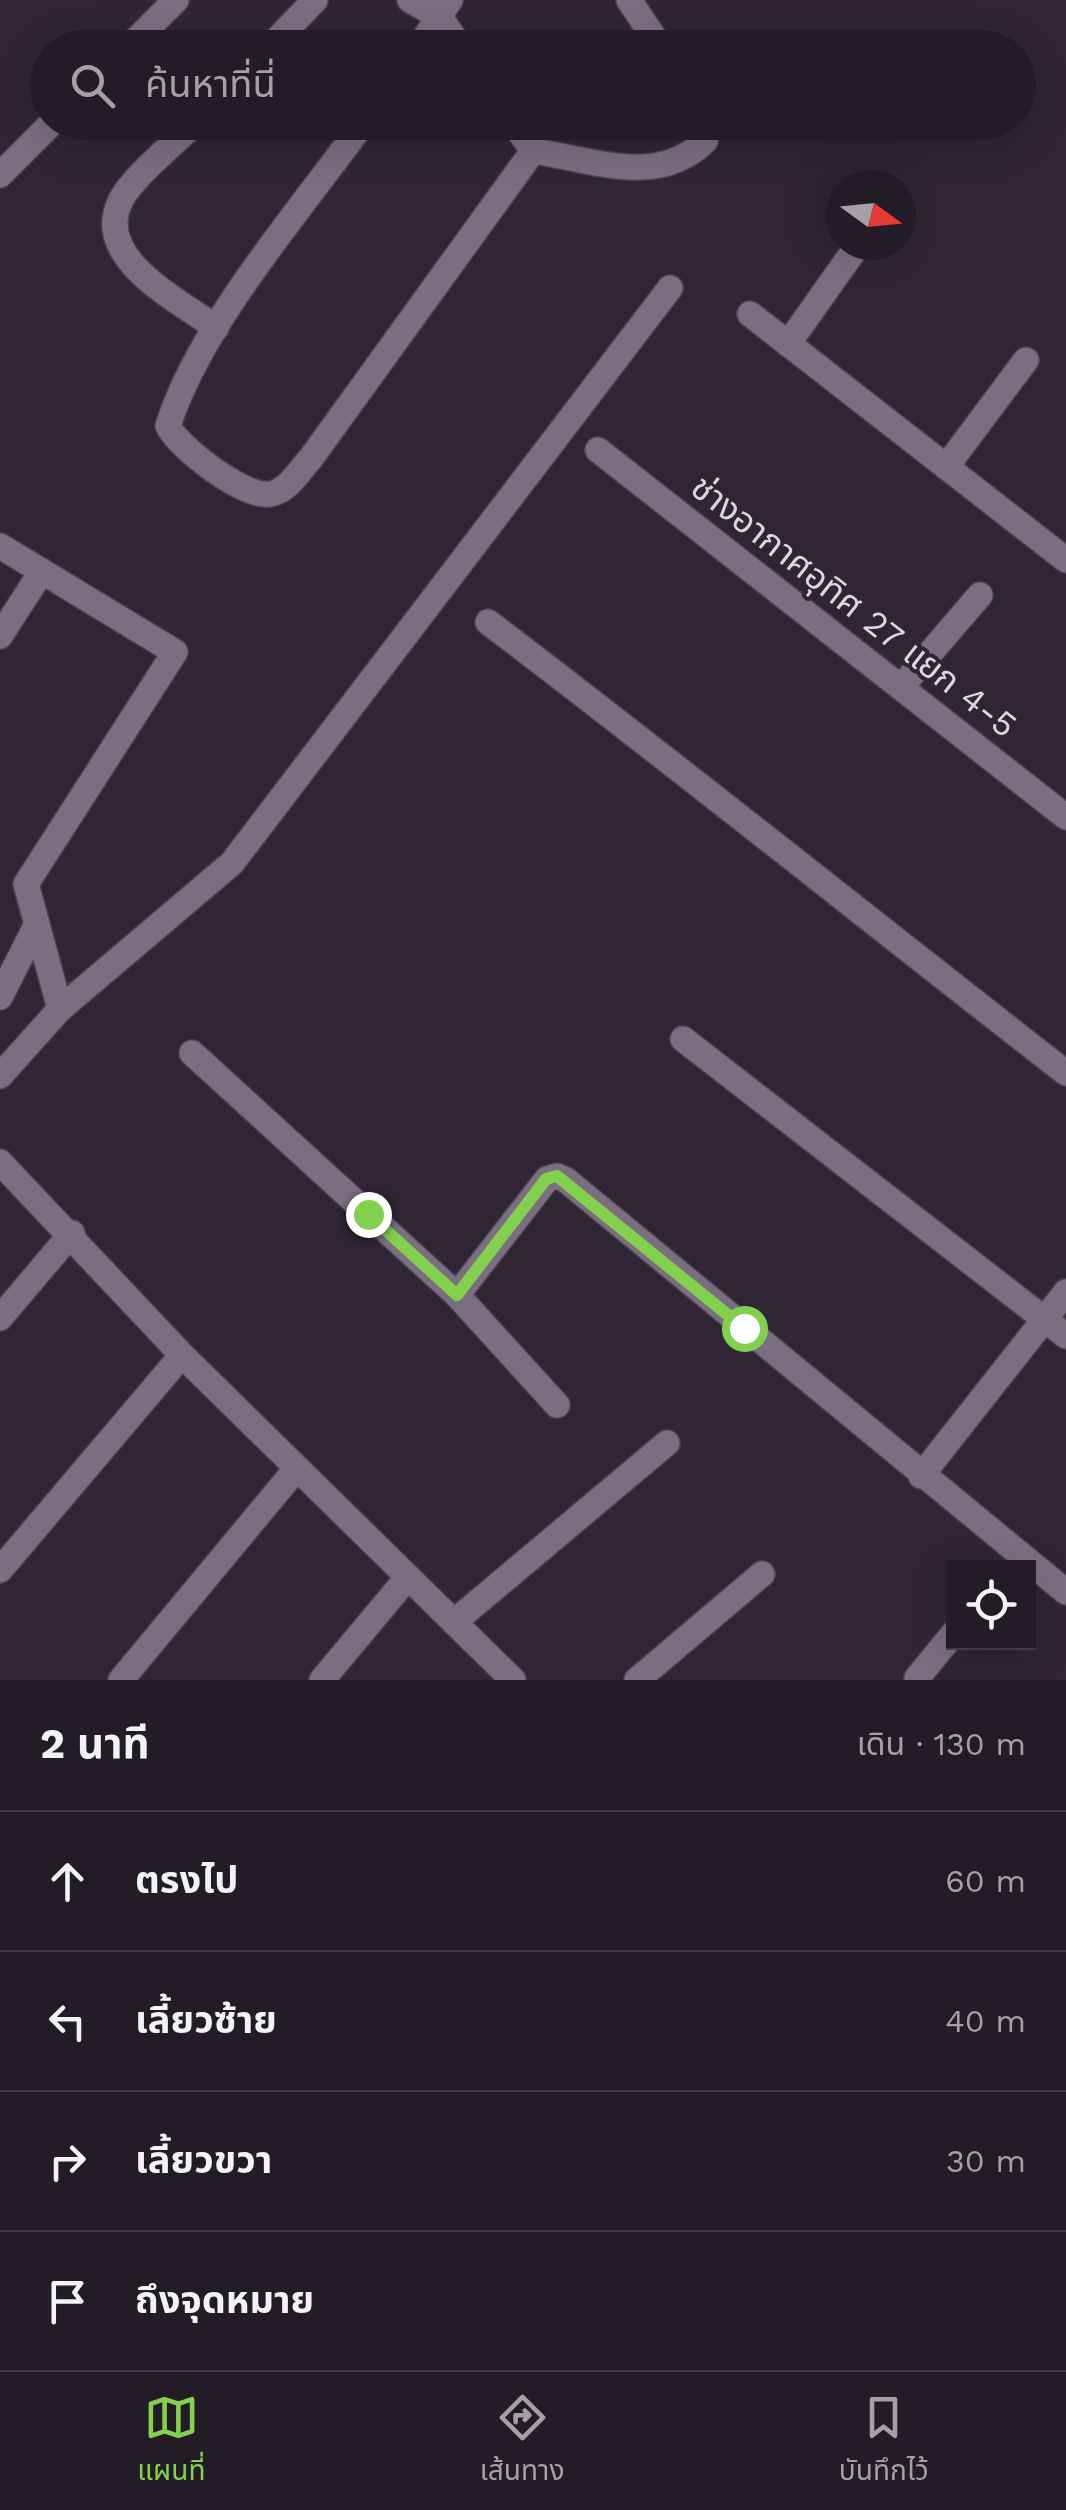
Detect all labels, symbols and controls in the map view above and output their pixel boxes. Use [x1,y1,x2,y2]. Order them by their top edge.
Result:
search box [30,30,1036,140]
icon: search [65,58,120,113]
text: ค้นหาที่นี่ [145,62,276,106]
north arrow [826,170,916,260]
street label: ช่างอากาศอุทิศ 27 แยก 4-5 [683,466,1025,746]
route end [346,1192,392,1238]
route start [722,1306,768,1352]
map controls [946,1560,1036,1650]
button: locate [946,1560,1036,1650]
text: 2 นาที [40,1719,150,1768]
text: เดิน · 130 m [857,1725,1026,1763]
icon: ahead [40,1854,95,1909]
text: ตรงไป [135,1858,238,1902]
text: 60 m [945,1862,1026,1900]
icon: left [40,1994,95,2049]
text: เลี้ยวซ้าย [135,1998,277,2042]
text: 40 m [945,2002,1026,2040]
icon: right [40,2134,95,2189]
text: เลี้ยวขวา [135,2138,272,2182]
text: 30 m [946,2142,1026,2180]
icon: arrive [40,2274,95,2329]
text: ถึงจุดหมาย [135,2278,314,2322]
tab: แผนที่ [137,2390,205,2493]
tab: เส้นทาง [480,2390,564,2493]
tab: บันทึกไว้ [839,2390,929,2493]

